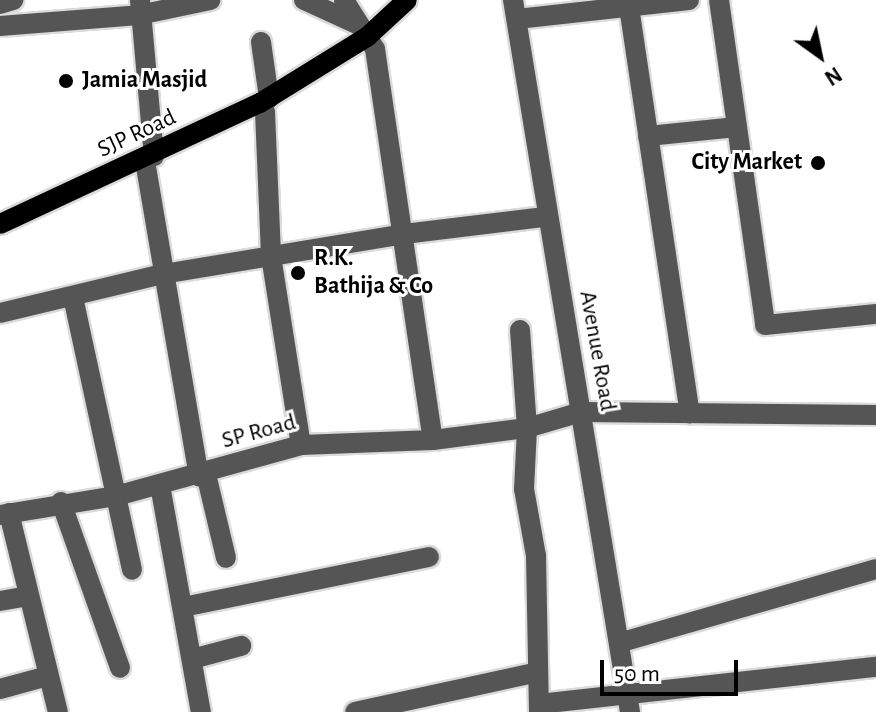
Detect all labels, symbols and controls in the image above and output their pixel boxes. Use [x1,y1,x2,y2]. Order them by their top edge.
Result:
north arrow [780,16,860,96]
text: N [821,63,845,90]
place label: Jamia Masjid [82,67,207,95]
marker: Jamia Masjid [57,72,75,90]
street label: SJP Road [93,103,181,165]
place label: City Market [692,149,802,177]
marker: City Market [809,154,827,172]
place label: R.K. Bathija & Co [314,245,433,301]
marker: R.K. Bathija & Co [289,264,307,282]
street label: Avenue Road [572,289,622,413]
street label: SP Road [219,408,299,456]
scale bar [604,644,742,694]
text: 50 m [614,662,660,686]

